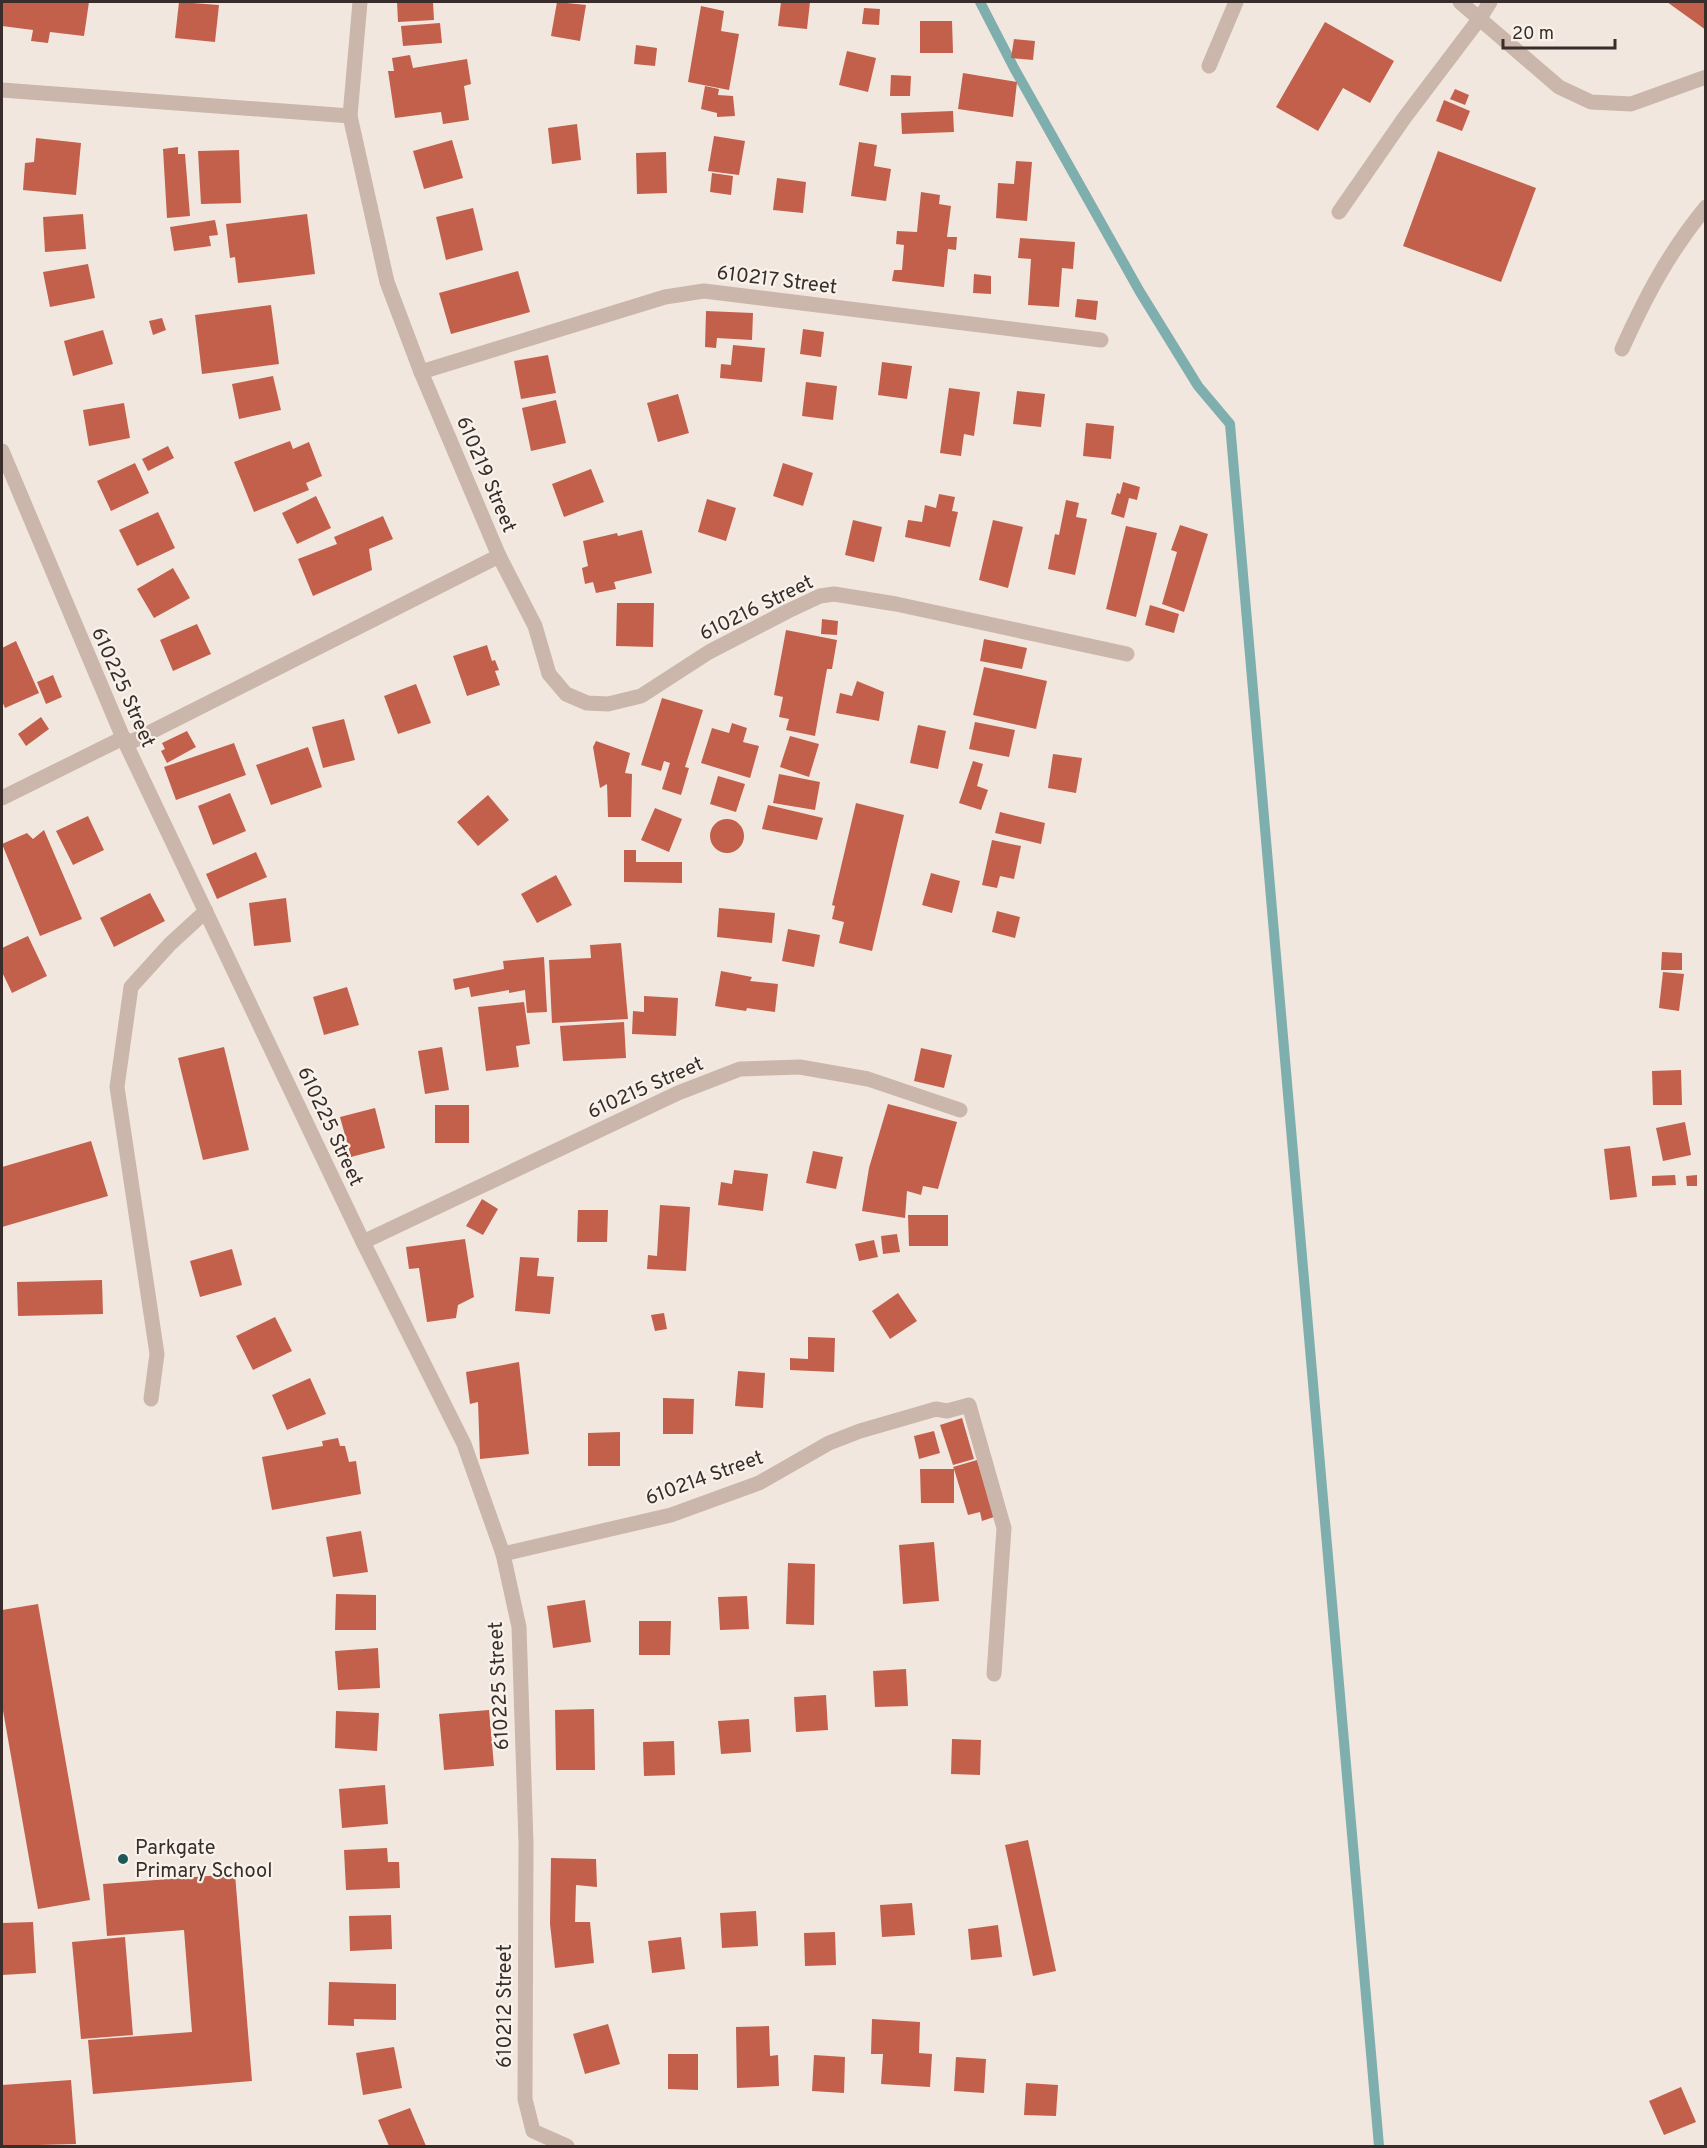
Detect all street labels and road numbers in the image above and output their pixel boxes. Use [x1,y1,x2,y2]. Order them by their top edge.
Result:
street label: 610217 Street [715,261,839,301]
street label: 610219 Street [449,413,521,537]
street label: 610216 Street [696,570,818,648]
street label: 610225 Street [84,624,160,752]
street label: 610215 Street [584,1052,708,1126]
street label: 610225 Street [290,1063,368,1191]
street label: 610214 Street [642,1446,767,1512]
street label: 610225 Street [484,1621,516,1751]
street label: 610212 Street [493,1944,519,2068]

